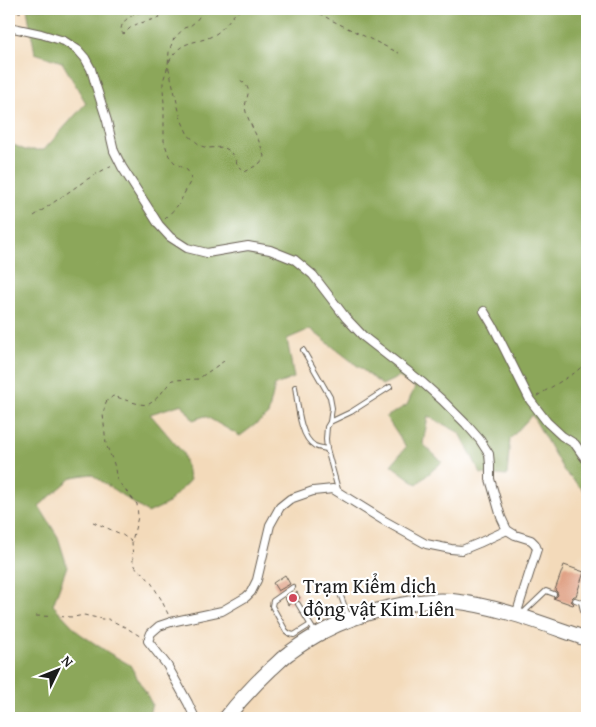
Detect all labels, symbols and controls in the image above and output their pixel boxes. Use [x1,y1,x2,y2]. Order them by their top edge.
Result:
place label: Trạm Kiểm dịch động vật Kim Liên [303,571,455,623]
marker: Trạm Kiểm dịch động vật Kim Liên [287,592,299,604]
north arrow [32,644,82,694]
text: N [57,651,78,672]

